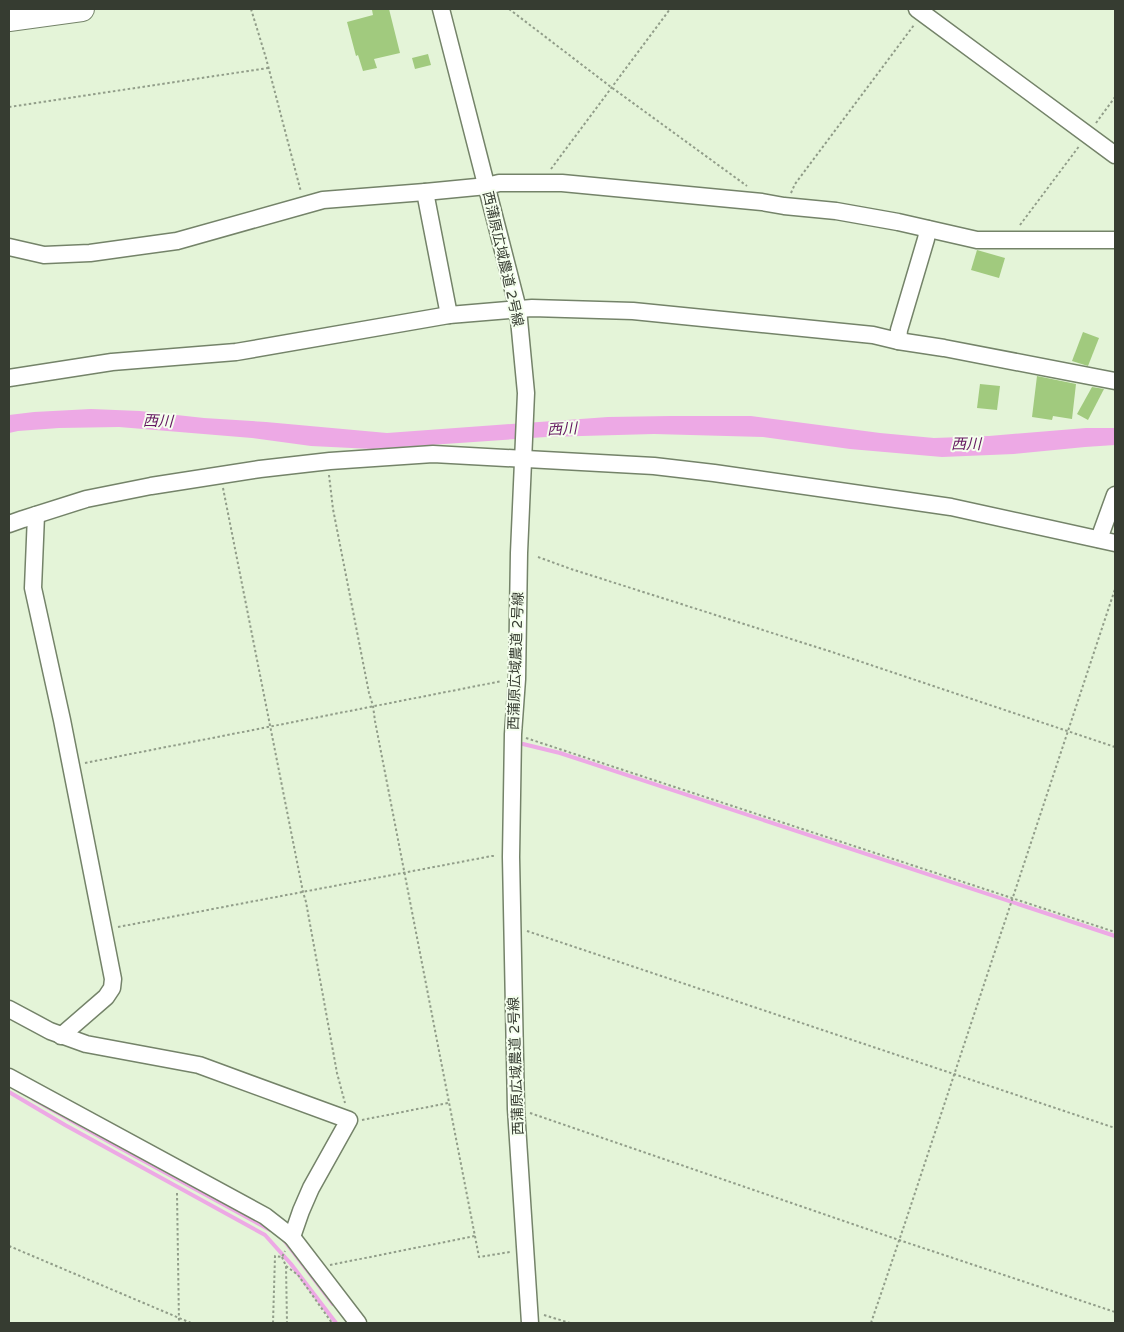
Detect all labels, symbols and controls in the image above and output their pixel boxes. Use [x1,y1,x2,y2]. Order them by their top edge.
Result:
street label: 西蒲原広域農道 2号線 [479,190,527,328]
water label: 西川 [143,411,175,431]
water label: 西川 [547,419,579,439]
water label: 西川 [951,435,983,453]
street label: 西蒲原広域農道 2号線 [505,592,527,730]
street label: 西蒲原広域農道 2号線 [505,997,527,1135]

